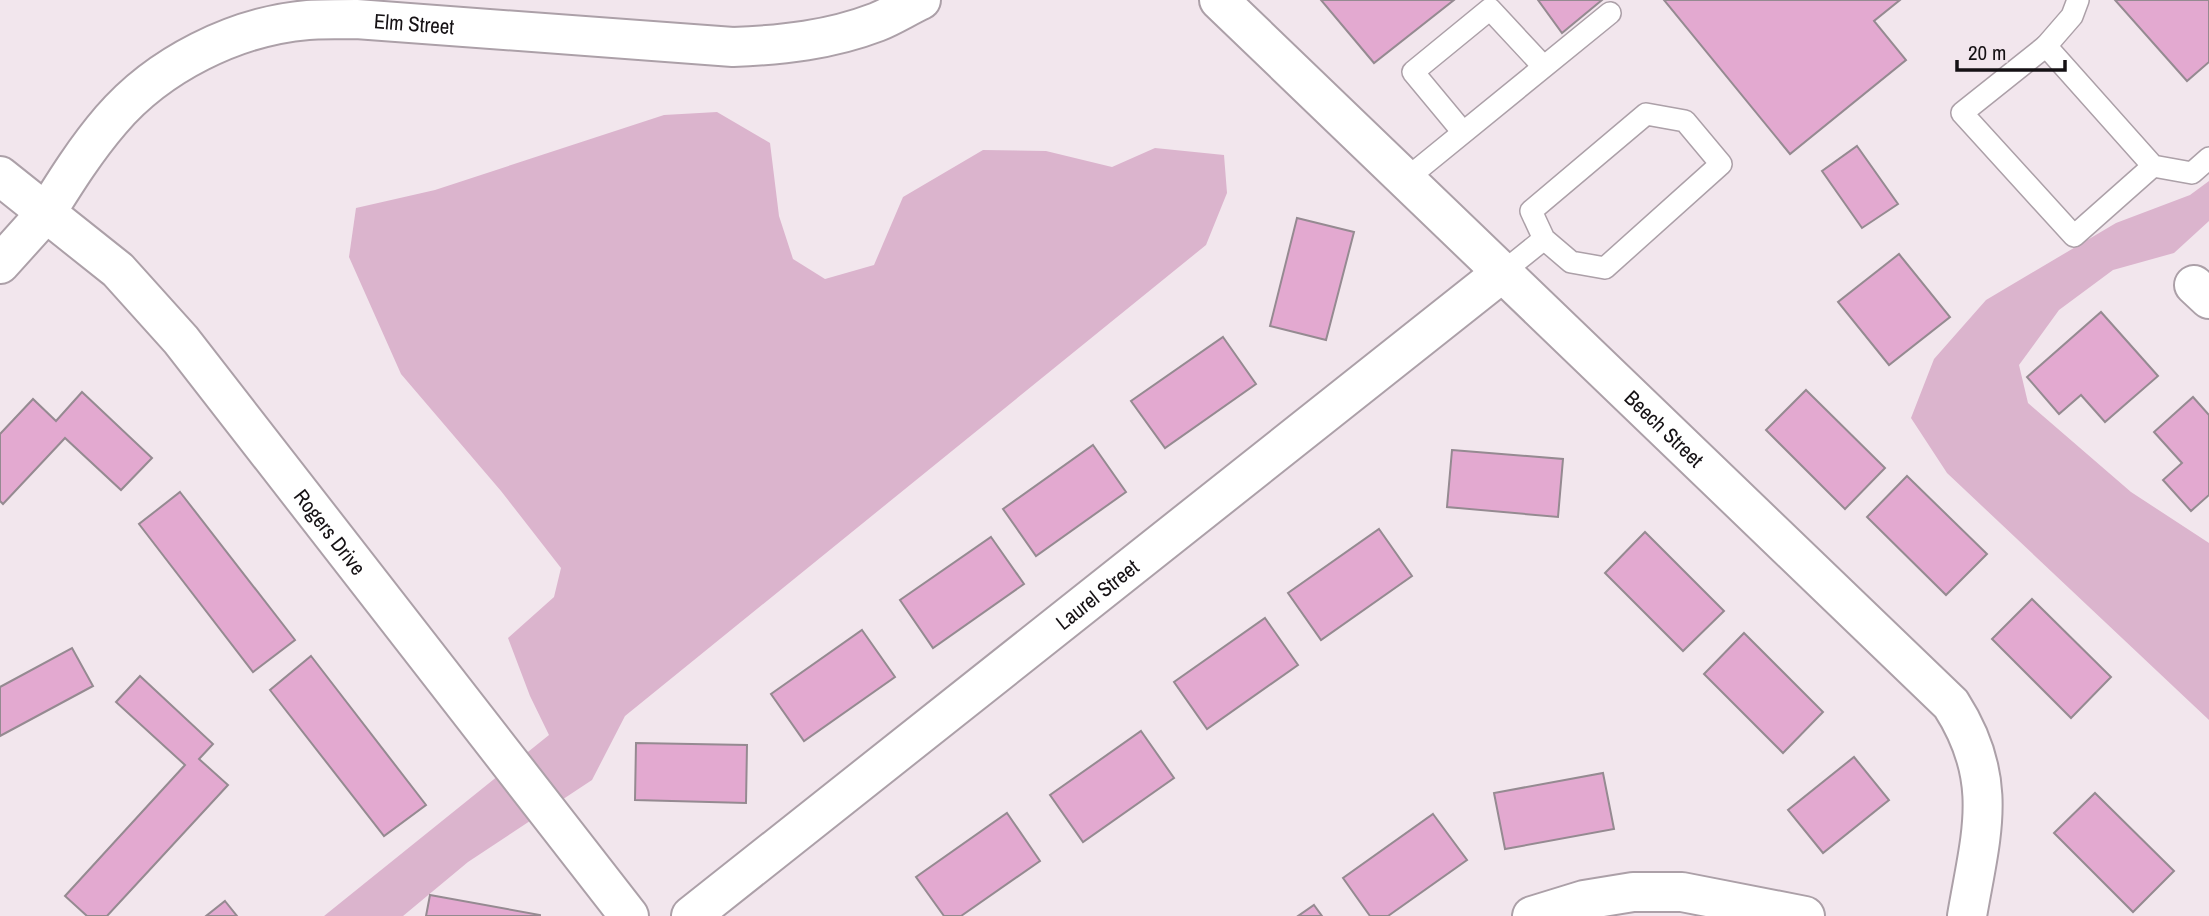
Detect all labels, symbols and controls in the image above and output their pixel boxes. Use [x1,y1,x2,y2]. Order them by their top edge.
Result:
street label: Elm Street [373,6,456,41]
scale bar [1957,28,2066,72]
text: 20 m [1968,38,2006,67]
street label: Beech Street [1618,383,1711,474]
street label: Rogers Drive [288,483,373,581]
street label: Laurel Street [1049,552,1145,636]

